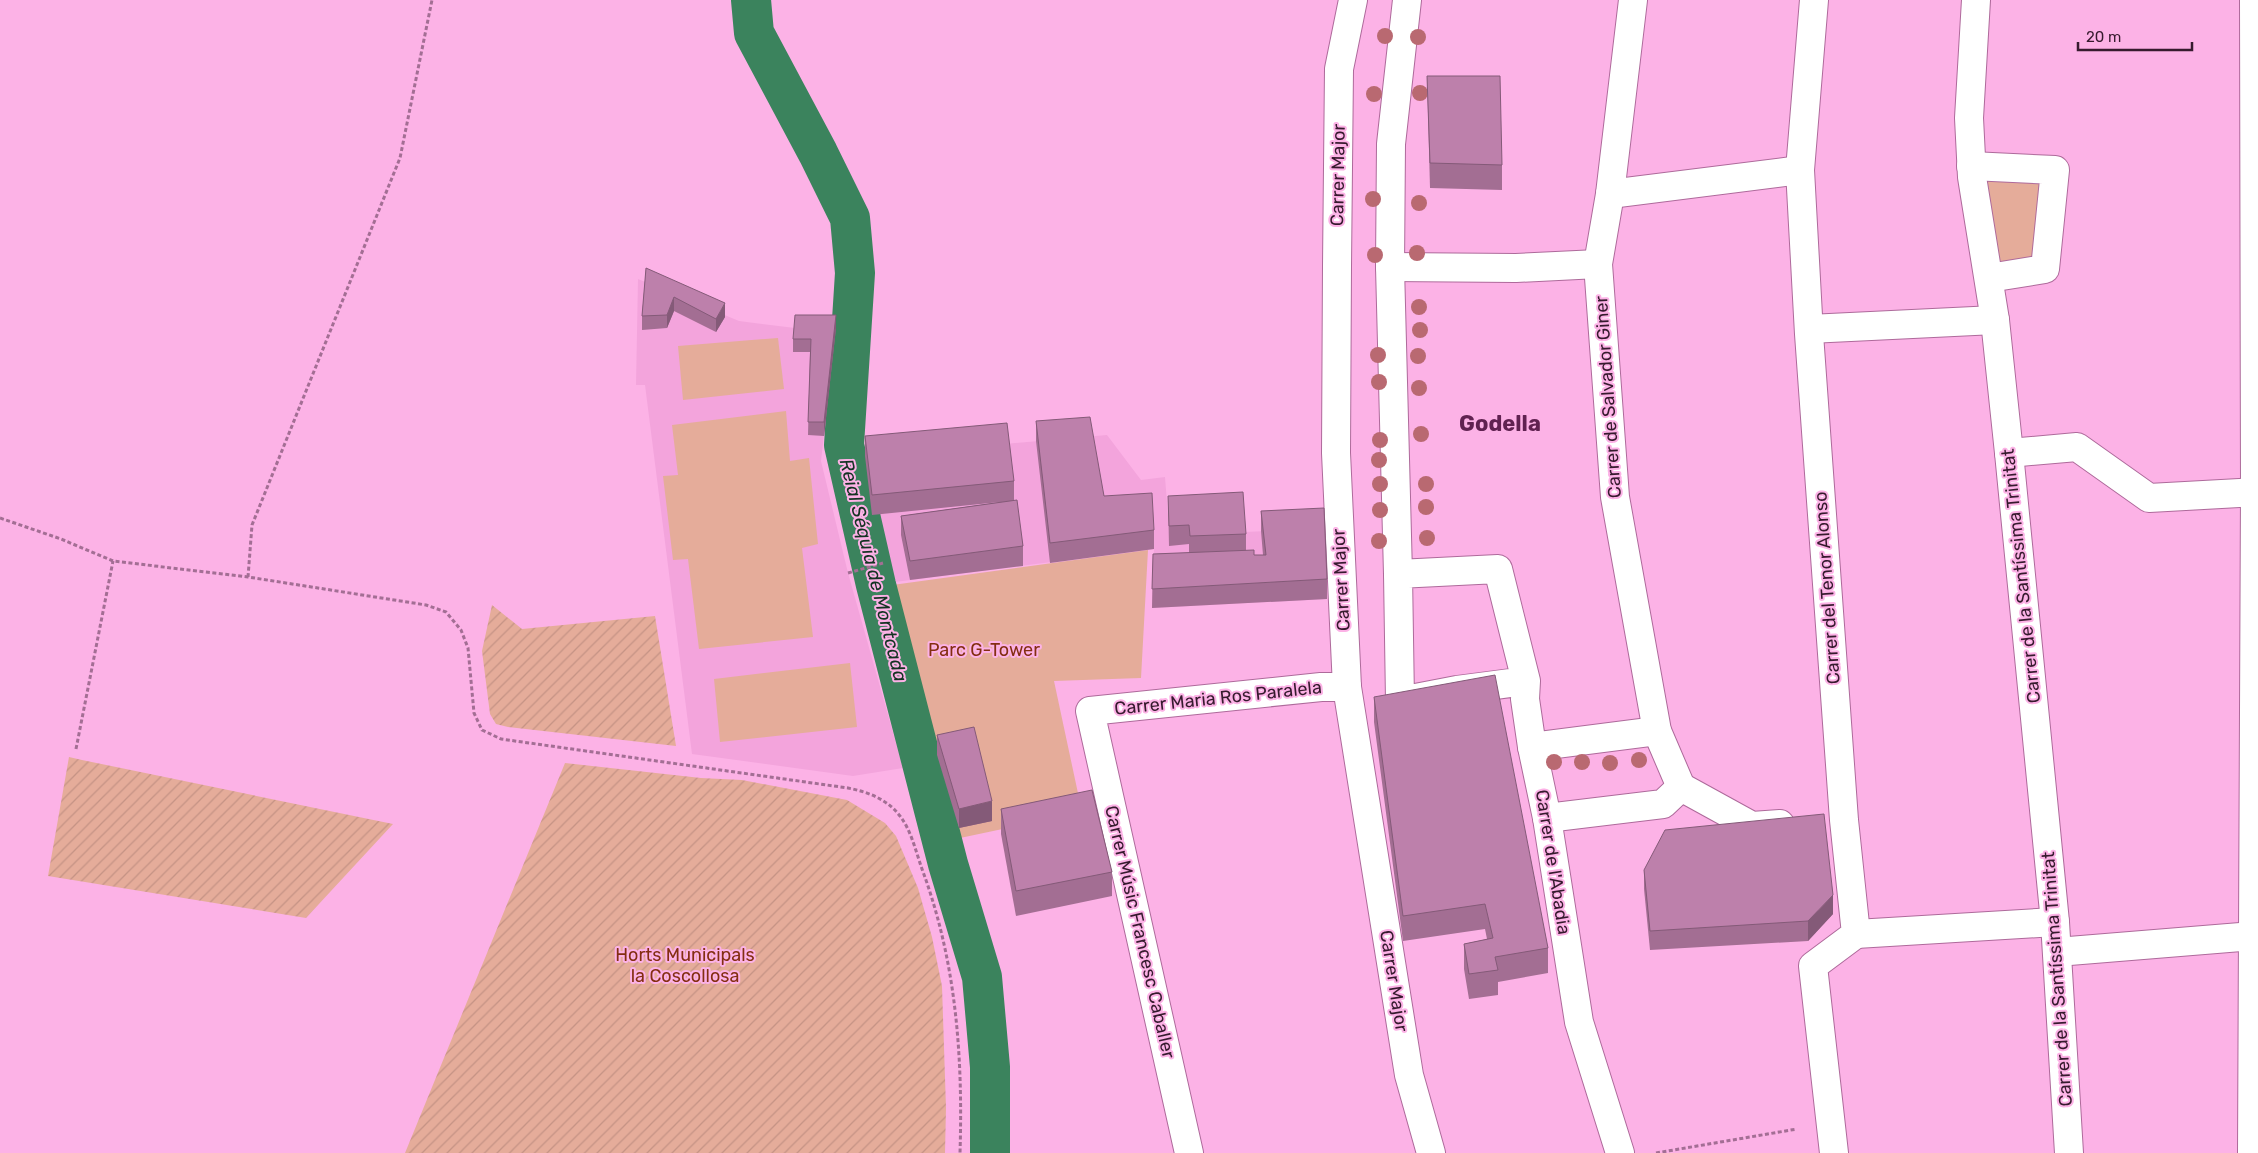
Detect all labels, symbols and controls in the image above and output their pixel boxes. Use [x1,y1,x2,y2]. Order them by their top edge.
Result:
scale bar [2078,20,2192,52]
text: 20 m [2086,28,2121,46]
street label: Carrer Major [1326,123,1350,226]
street label: Carrer de Salvador Giner [1590,295,1626,499]
district label: Godella [1459,410,1541,437]
street label: Carrer de la Santíssima Trinitat [1997,448,2045,704]
water label: Reial Séquia de Montcada [835,456,912,684]
street label: Carrer del Tenor Alonso [1809,491,1845,685]
street label: Carrer Major [1327,528,1355,632]
park label: Parc G-Tower [928,639,1040,661]
street label: Carrer Maria Ros Paralela [1113,676,1323,720]
street label: Carrer de l'Abadia [1531,788,1575,936]
street label: Carrer Músic Francesc Caballer [1100,803,1180,1061]
street label: Carrer de la Santíssima Trinitat [2037,851,2077,1107]
street label: Carrer Major [1375,929,1413,1033]
park label: Horts Municipals la Coscollosa [615,944,755,987]

